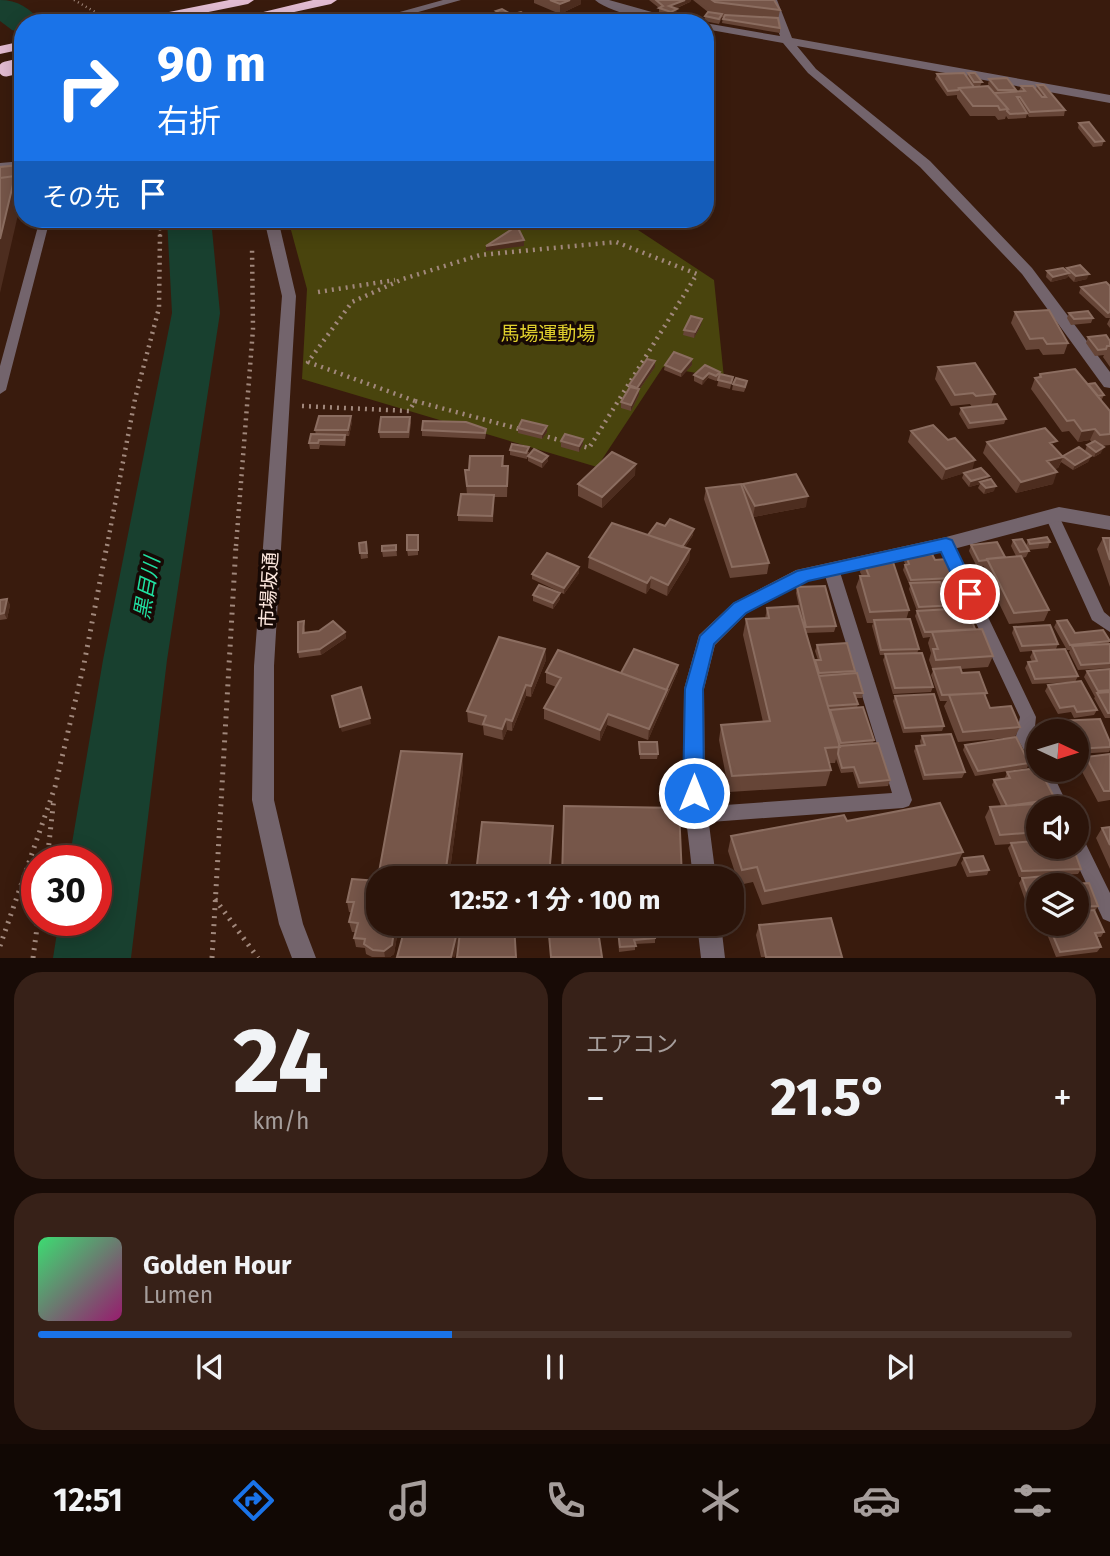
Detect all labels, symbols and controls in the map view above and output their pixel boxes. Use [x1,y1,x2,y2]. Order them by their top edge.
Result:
text: 90 m [157,35,266,94]
icon: right [42,42,133,133]
text: 右折 [157,102,221,140]
icon: arrive [134,175,172,213]
text: その先 [42,182,120,213]
park label: 馬場運動場 [500,322,596,345]
street label: 市場坂通 [256,551,282,629]
water label: 黒目川 [129,553,166,621]
pin [940,564,1000,624]
icon: arrive [951,575,989,613]
north arrow [1026,719,1088,782]
map controls [1026,719,1089,936]
position arrow [657,756,731,830]
button: sound [1026,796,1089,859]
speed limit sign: 30 [21,845,112,936]
button: layers [1026,873,1089,936]
text: 12:52 · 1 分 · 100 m [450,885,660,916]
text: 24 [233,1007,329,1116]
text: エアコン [586,1030,678,1058]
text: 21.5° [770,1066,888,1129]
text: − [586,1075,605,1121]
text: + [1053,1075,1072,1121]
text: km/h [253,1107,309,1135]
text: Golden Hour [143,1250,291,1281]
text: Lumen [143,1281,213,1309]
icon: previous [191,1348,229,1386]
icon: pause [536,1348,574,1386]
icon: next [881,1348,919,1386]
icon: directions [229,1476,278,1525]
icon: music [385,1476,434,1525]
icon: phone [541,1476,590,1525]
icon: climate [696,1476,745,1525]
icon: car [852,1476,901,1525]
icon: filters [1008,1476,1057,1525]
text: 12:51 [53,1481,123,1519]

